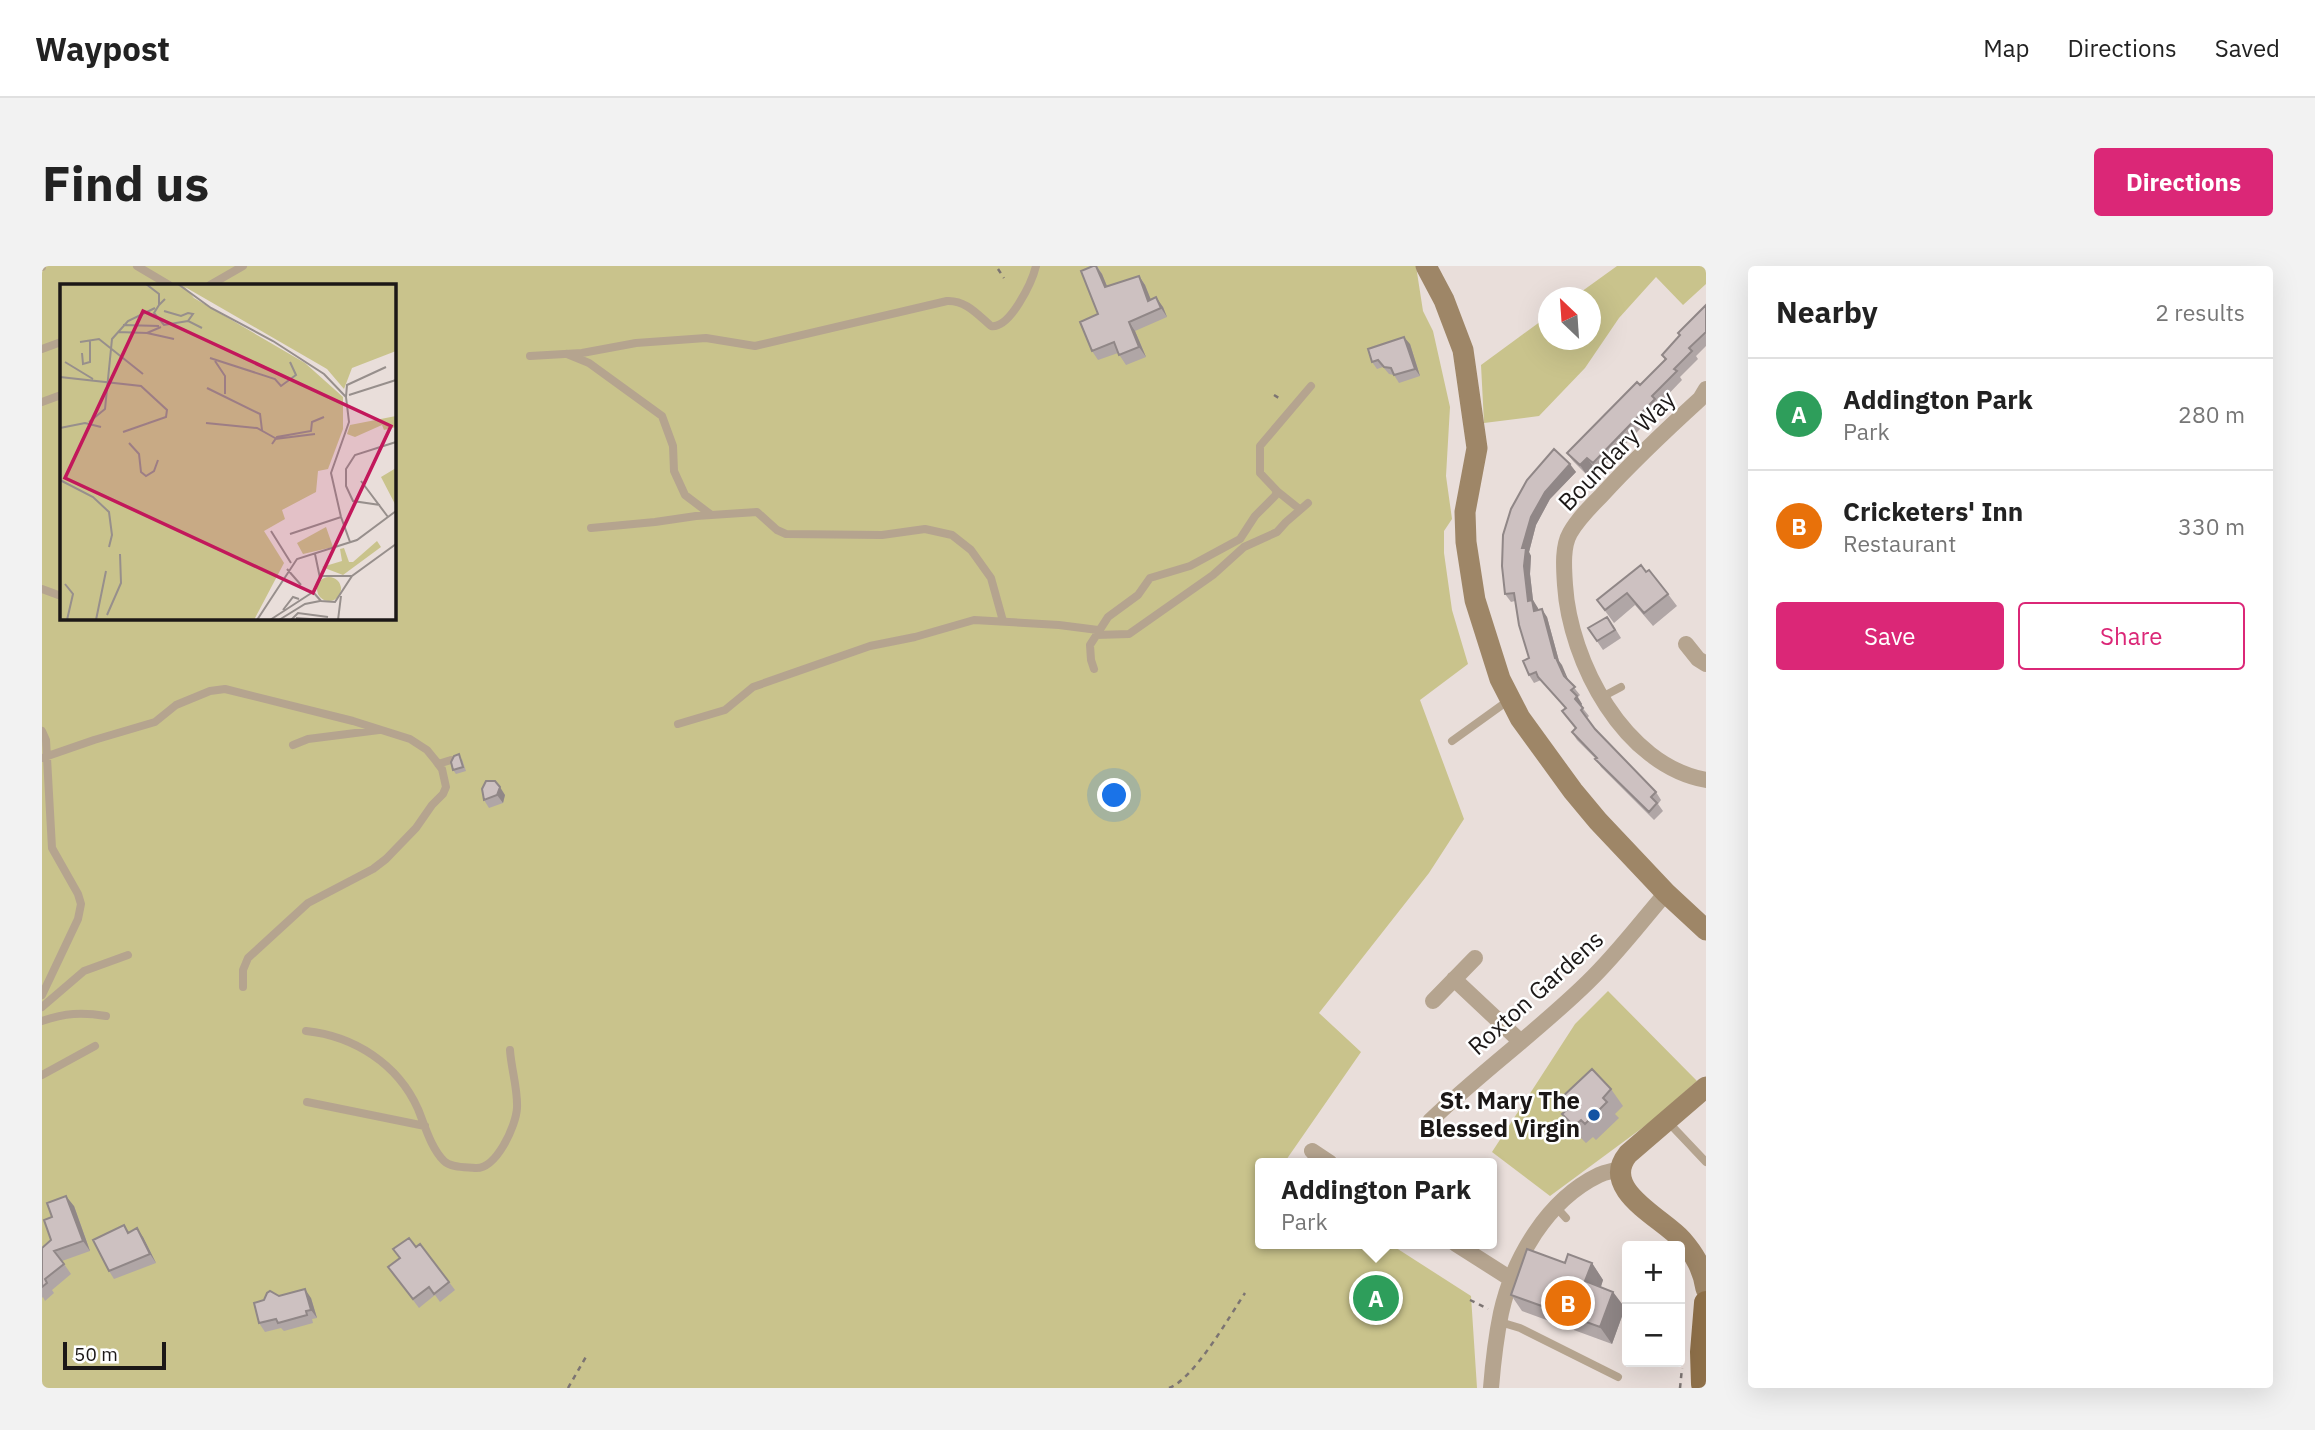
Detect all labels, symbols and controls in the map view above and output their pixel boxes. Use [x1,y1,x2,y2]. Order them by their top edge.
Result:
text: Waypost [35,27,170,70]
text: Map [1983,32,2029,64]
text: Directions [2067,32,2177,64]
text: Saved [2215,32,2280,64]
button: Directions [2094,148,2273,216]
text: Find us [42,151,209,214]
inset map [60,284,396,620]
north arrow [1538,287,1601,350]
text: Nearby [1776,292,1878,331]
text: 2 results [2155,297,2245,327]
text: Addington Park [1843,382,2033,416]
street label: Boundary Way [1551,383,1682,517]
text: A [1791,399,1807,429]
text: 280 m [2178,399,2245,429]
text: Park [1843,416,1890,446]
text: Cricketers' Inn [1843,494,2023,528]
text: B [1791,511,1807,541]
text: 330 m [2178,511,2245,541]
text: Restaurant [1843,528,1956,558]
button: Save [1776,602,2004,670]
button: Share [2018,602,2245,670]
your location [1097,778,1131,812]
street label: Roxton Gardens [1461,923,1610,1062]
place label: St. Mary The Blessed Virgin [1419,1084,1580,1144]
marker: St. Mary The Blessed Virgin [1586,1107,1602,1123]
popup [1255,1158,1497,1249]
text: Addington Park [1281,1172,1471,1206]
text: Park [1281,1206,1328,1236]
map controls [1622,1241,1685,1367]
button: + [1622,1241,1685,1304]
pin: A [1353,1272,1399,1324]
pin: B [1545,1277,1591,1329]
button: − [1622,1304,1685,1367]
scale bar [63,1339,166,1371]
text: 50 m [74,1342,118,1366]

